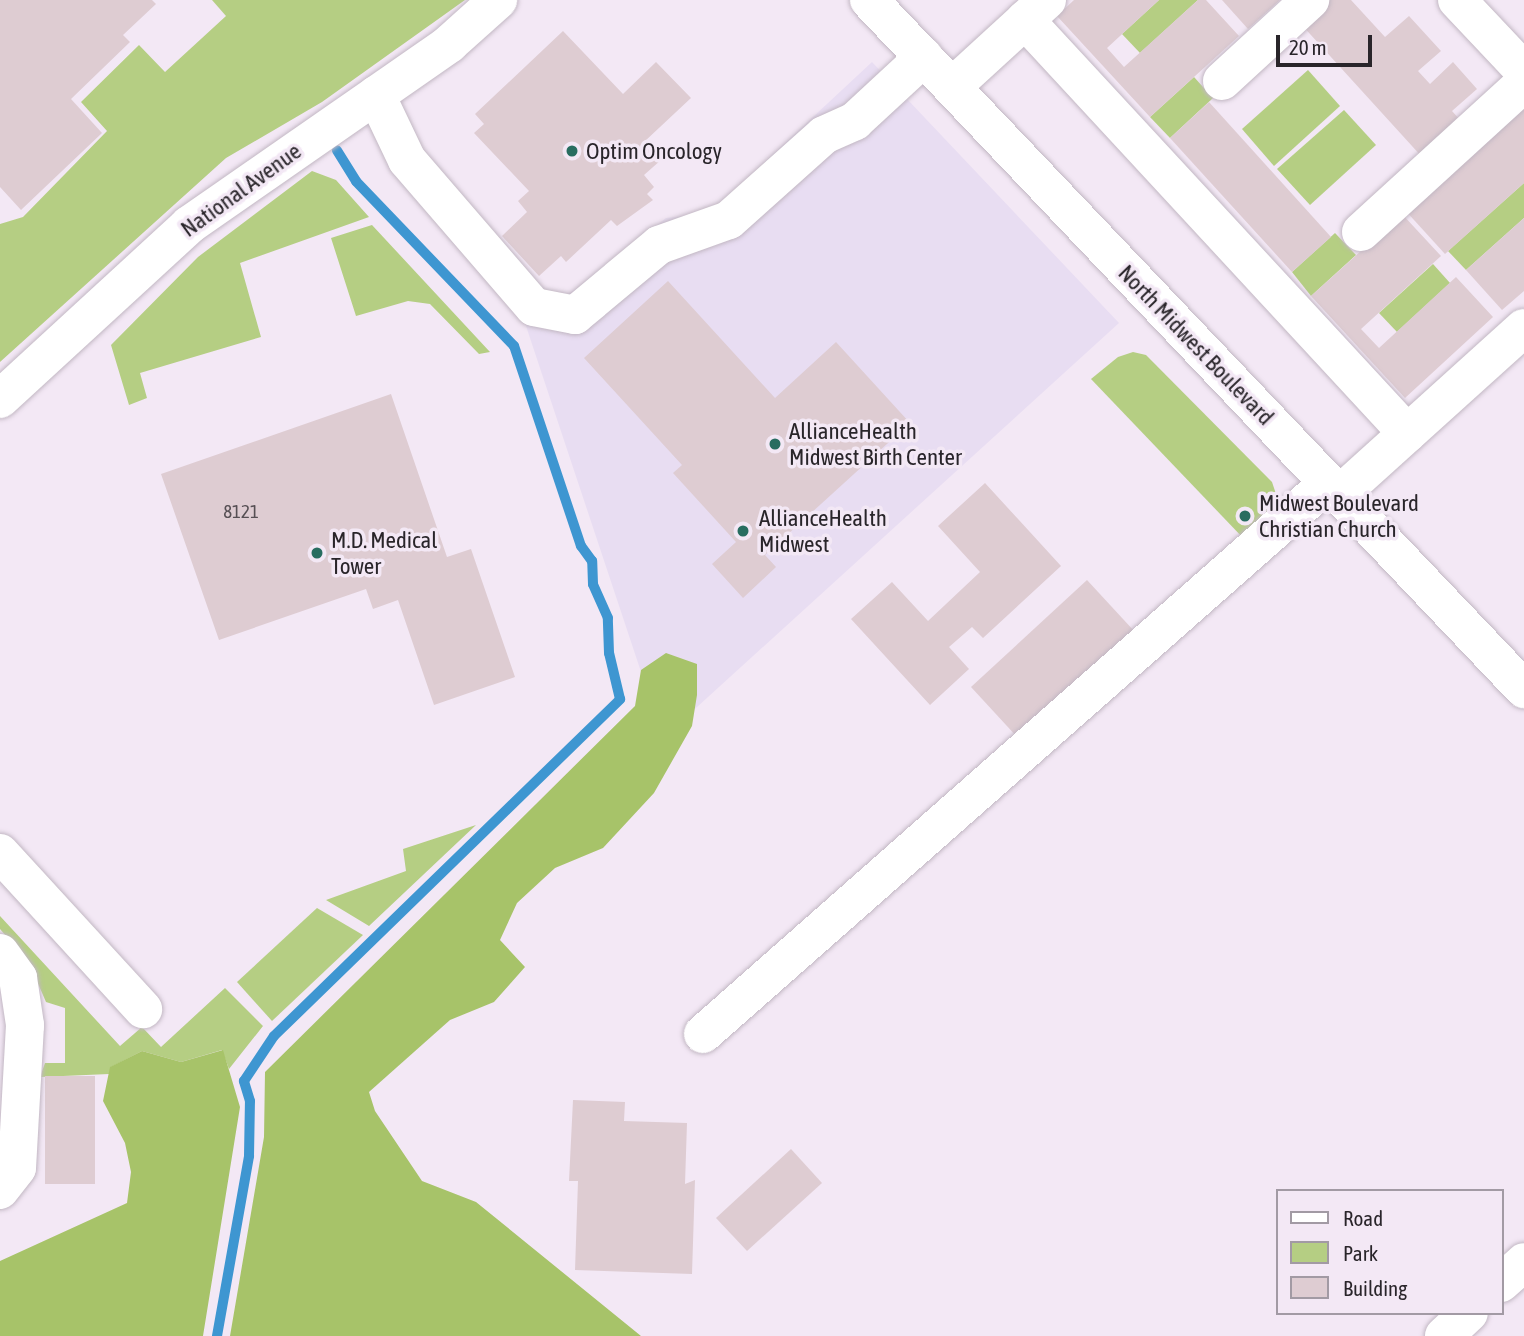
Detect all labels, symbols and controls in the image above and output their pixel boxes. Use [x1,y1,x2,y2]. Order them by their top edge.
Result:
scale bar [1279,21,1375,65]
text: 20 m [1289,35,1327,59]
street label: National Avenue [176,137,306,243]
place label: Optim Oncology [586,137,722,165]
marker: Optim Oncology [564,143,580,159]
street label: North Midwest Boulevard [1112,259,1280,431]
place label: AllianceHealth Midwest Birth Center [789,417,962,471]
marker: AllianceHealth Midwest Birth Center [767,436,783,452]
place label: Midwest Boulevard Christian Church [1259,489,1419,543]
house number: 8121 [223,501,259,523]
place label: AllianceHealth Midwest [759,504,887,558]
marker: Midwest Boulevard Christian Church [1237,508,1253,524]
marker: AllianceHealth Midwest [733,521,753,541]
place label: M.D. Medical Tower [331,526,437,580]
marker: M.D. Medical Tower [309,545,325,561]
legend [1276,1189,1503,1315]
text: Road [1343,1206,1383,1230]
text: Park [1343,1241,1378,1265]
text: Building [1343,1276,1407,1300]

